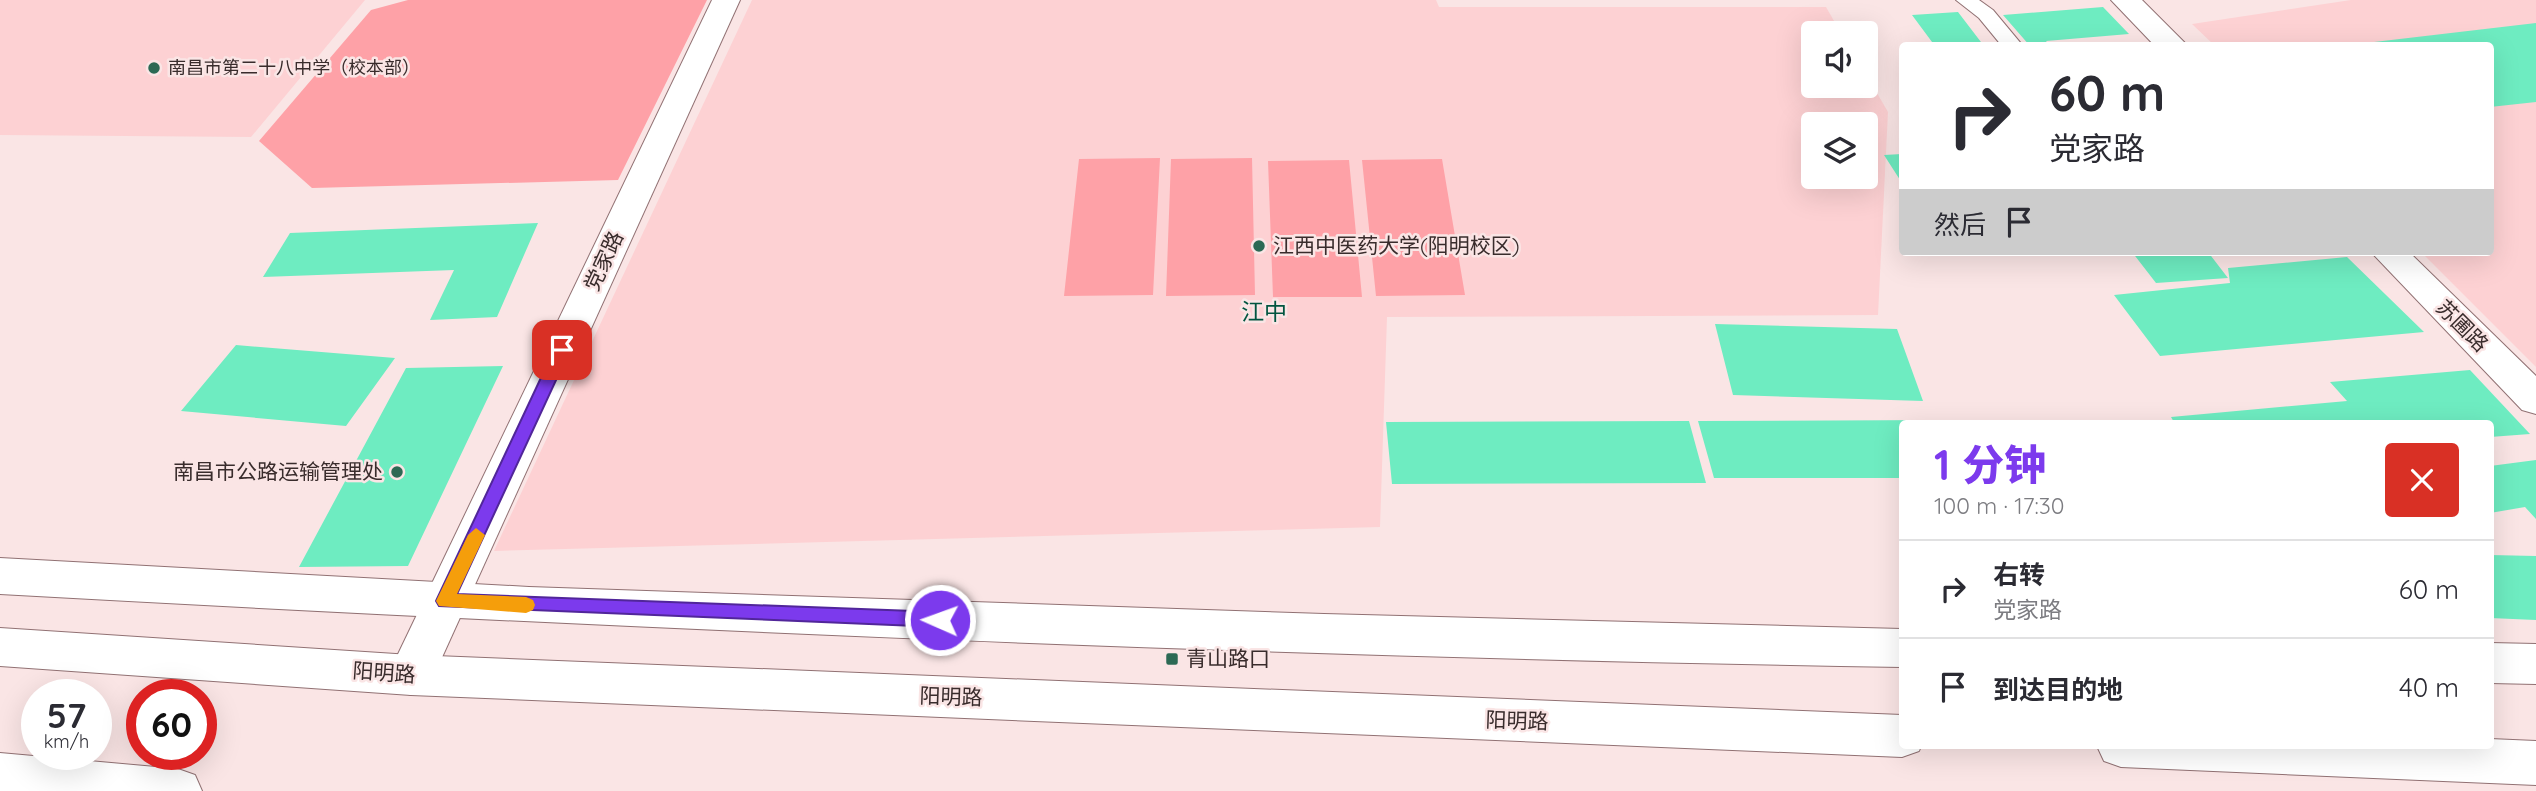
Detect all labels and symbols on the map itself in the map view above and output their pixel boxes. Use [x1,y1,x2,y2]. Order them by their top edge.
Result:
place label: 南昌市第二十八中学（校本部） [168,56,420,79]
marker: 南昌市第二十八中学（校本部） [146,60,162,76]
street label: 党家路 [578,227,628,295]
place label: 江西中医药大学(阳明校区) [1273,232,1520,258]
marker: 江西中医药大学(阳明校区) [1251,238,1267,254]
street label: 苏圃路 [2431,294,2494,357]
district label: 江中 [1241,297,1287,326]
pin [532,320,592,380]
place label: 南昌市公路运输管理处 [173,458,383,484]
marker: 南昌市公路运输管理处 [389,464,405,480]
position arrow [903,583,977,657]
place label: 青山路口 [1186,645,1270,671]
marker: 青山路口 [1164,651,1180,667]
street label: 阳明路 [352,657,416,687]
speed limit sign: 60 [126,679,217,770]
street label: 阳明路 [919,682,983,710]
street label: 阳明路 [1485,706,1549,734]

